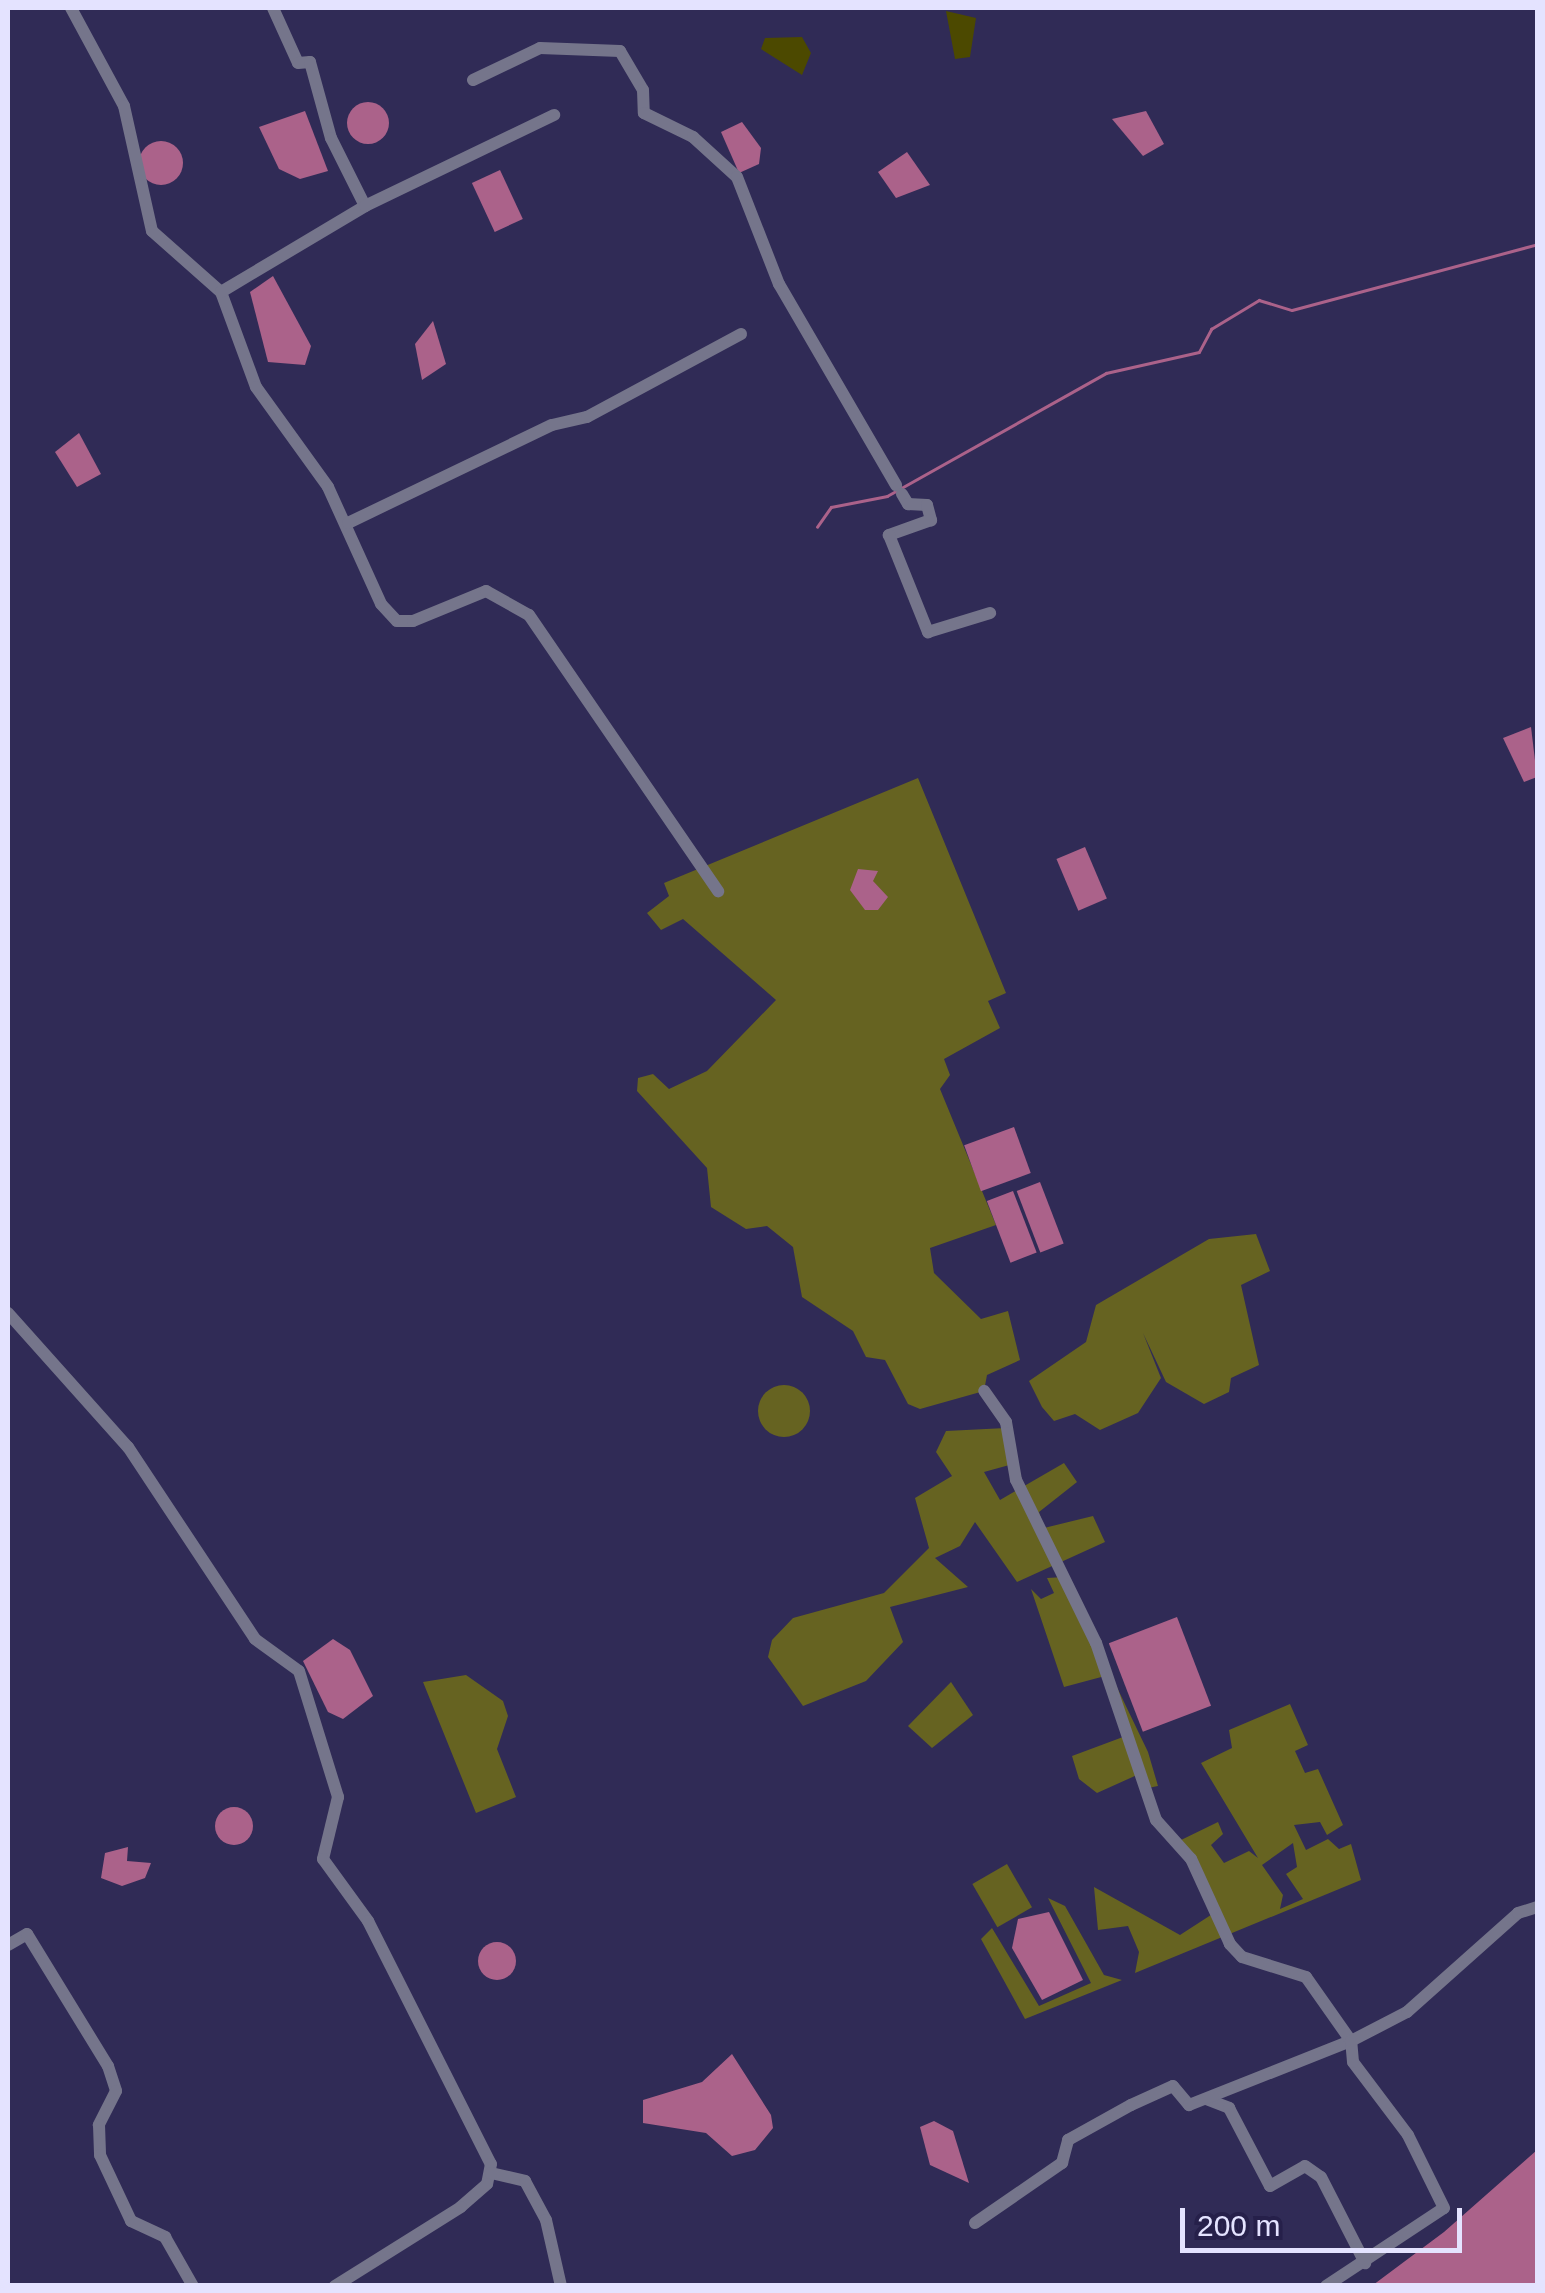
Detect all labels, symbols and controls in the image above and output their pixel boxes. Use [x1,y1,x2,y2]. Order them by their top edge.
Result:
scale bar [1185,2188,1468,2250]
text: 200 m [1197,2209,1280,2242]

